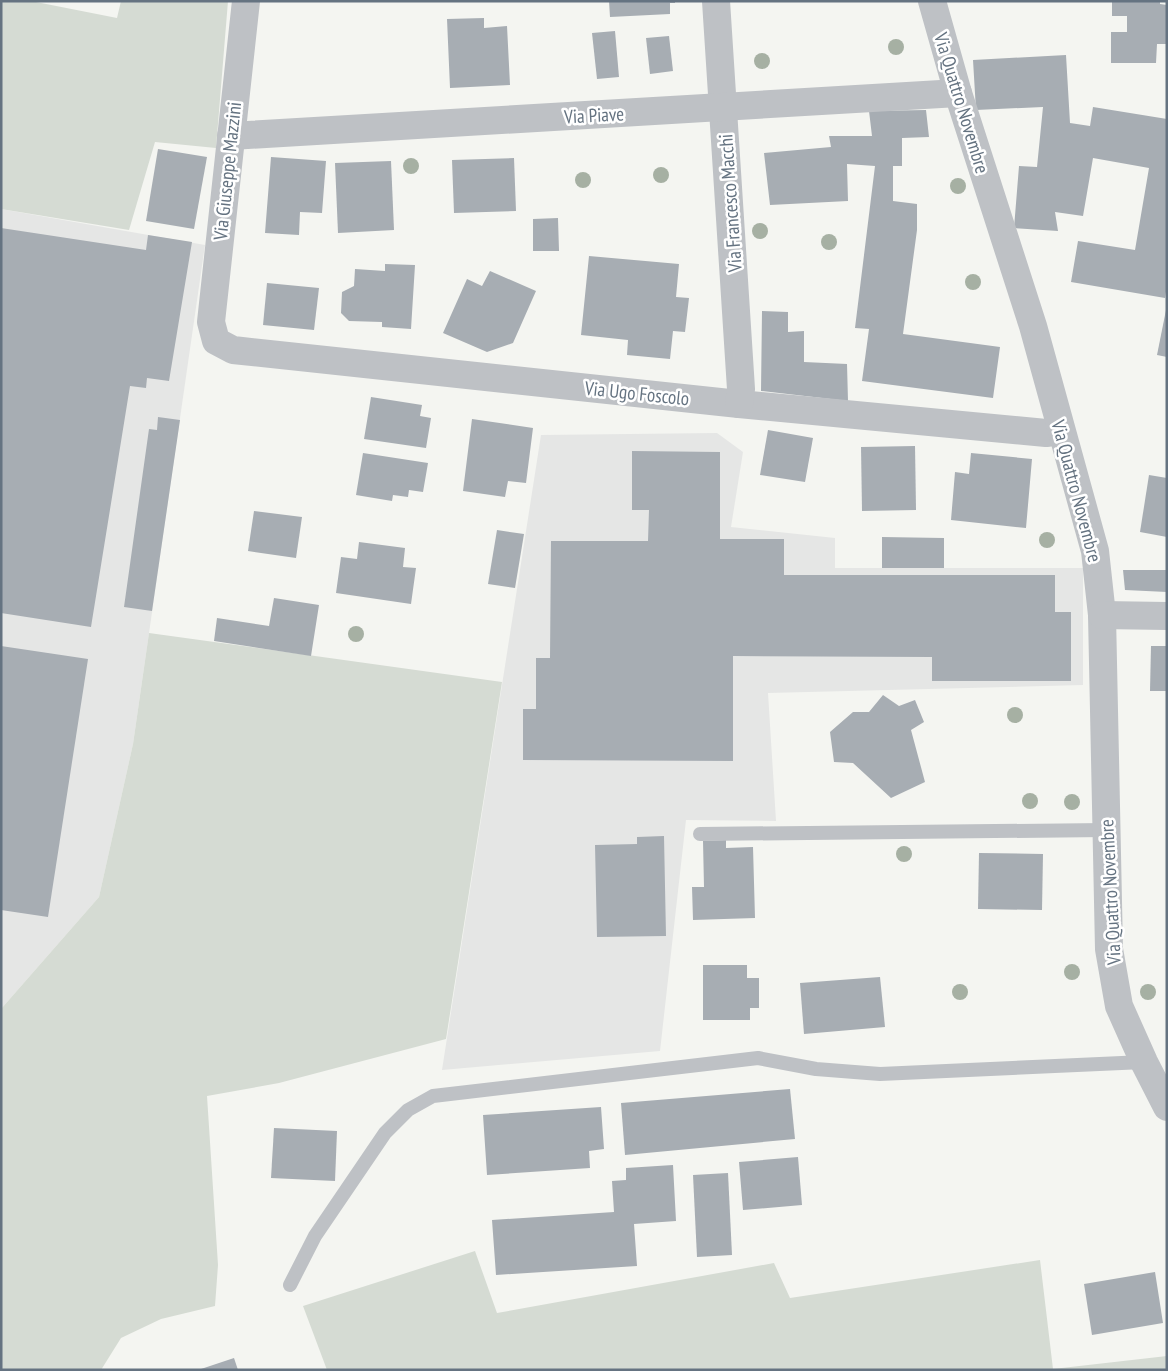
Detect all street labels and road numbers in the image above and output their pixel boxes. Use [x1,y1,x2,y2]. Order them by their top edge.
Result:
street label: Via Quattro Novembre [929,29,995,176]
street label: Via Giuseppe Mazzini [208,101,246,242]
street label: Via Piave [562,101,625,129]
street label: Via Francesco Macchi [713,133,747,274]
street label: Via Ugo Foscolo [583,375,690,410]
street label: Via Quattro Novembre [1046,416,1108,565]
street label: Via Quattro Novembre [1094,818,1126,966]

